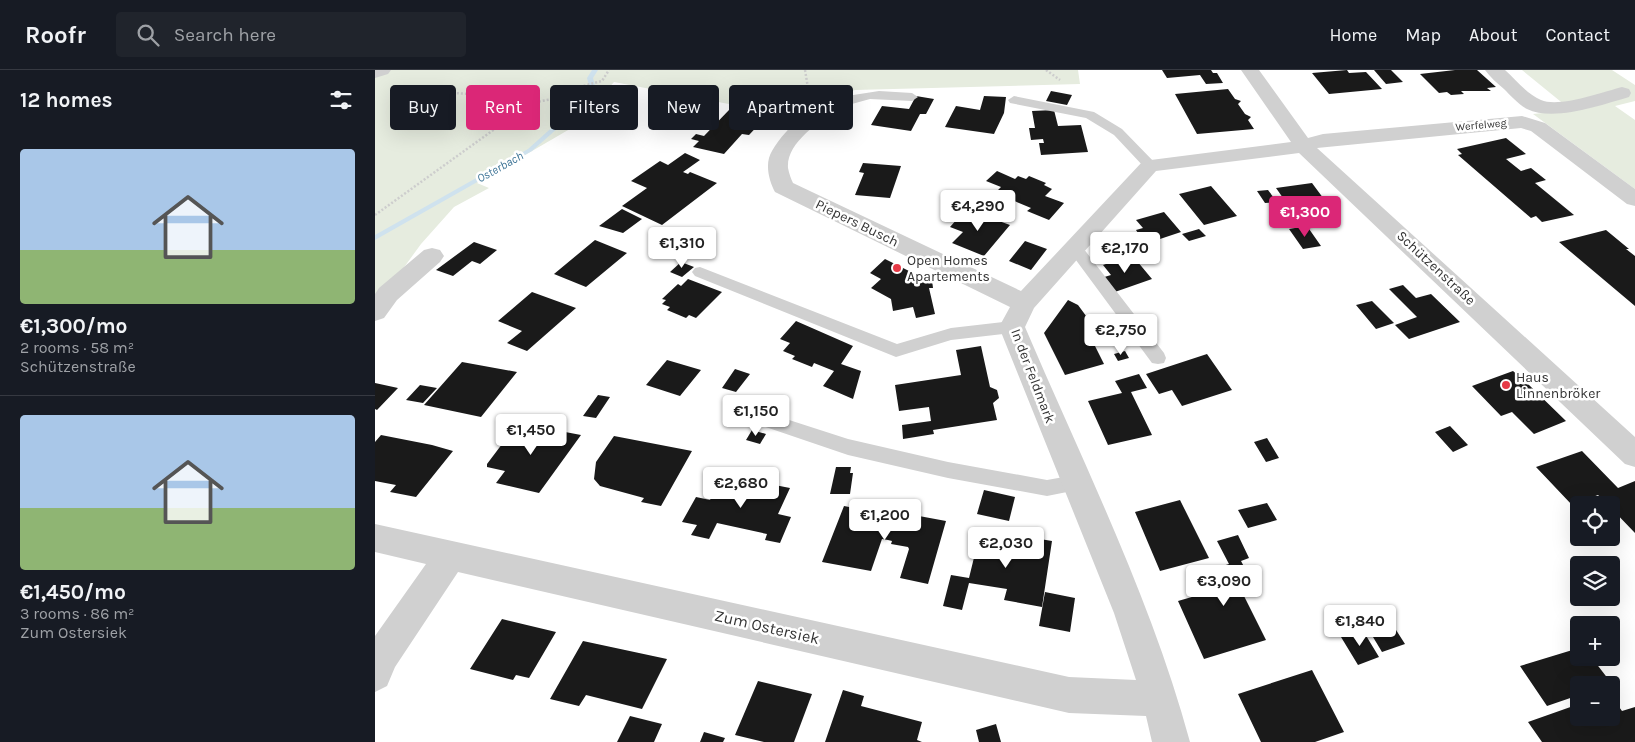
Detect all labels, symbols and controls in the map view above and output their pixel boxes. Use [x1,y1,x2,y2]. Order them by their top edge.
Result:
search box [116,12,466,57]
text: Roofr [25,21,86,49]
icon: search [134,21,162,49]
text: Search here [174,24,276,46]
text: Home [1329,24,1377,46]
text: Map [1405,24,1441,46]
text: About [1469,24,1518,46]
text: Contact [1546,24,1610,46]
chip: Buy [390,85,456,130]
chip: Rent [466,85,540,130]
chip: Filters [550,85,638,130]
chip: New [648,85,719,130]
chip: Apartment [729,85,853,130]
icon: filters [327,86,355,114]
text: 12 homes [20,88,113,112]
street label: Werfelweg [1455,116,1508,134]
water label: Osterbach [474,149,526,185]
icon: home [143,182,233,272]
pin: €4,290 [937,190,1019,232]
street label: Piepers Busch [813,196,901,250]
text: €4,290 [951,196,1005,215]
pin: €1,300 [1264,196,1346,238]
text: €1,300 [1280,202,1330,221]
pin: €1,310 [641,226,723,269]
street label: Schützenstraße [1393,227,1479,309]
pin: €2,170 [1084,232,1166,274]
text: €1,310 [659,233,705,252]
text: €2,170 [1101,238,1149,257]
place label: Open Homes Apartements [907,252,990,285]
marker: Open Homes Apartements [891,262,903,274]
text: €1,300/mo [20,314,127,338]
pin: €2,750 [1080,314,1162,356]
text: €2,750 [1095,320,1147,339]
street label: In der Feldmark [1007,326,1059,426]
text: 2 rooms · 58 m² [20,338,134,357]
text: Schützenstraße [20,357,136,376]
place label: Haus Linnenbröker [1516,369,1601,402]
marker: Haus Linnenbröker [1500,379,1512,391]
pin: €1,150 [715,394,797,437]
text: €1,150 [733,401,779,420]
pin: €1,450 [490,414,572,456]
text: €1,450 [507,420,555,439]
icon: home [143,447,233,537]
pin: €2,680 [700,466,782,509]
text: €2,680 [714,473,768,492]
map controls [1570,496,1620,726]
button: locate [1570,496,1620,546]
pin: €1,200 [844,498,926,541]
text: €1,200 [860,505,910,524]
pin: €2,030 [965,526,1047,569]
text: €2,030 [979,533,1033,552]
button: layers [1570,556,1620,606]
pin: €3,090 [1183,564,1265,607]
text: €3,090 [1197,571,1251,590]
text: €1,450/mo [20,580,126,604]
text: 3 rooms · 86 m² [20,604,135,623]
pin: €1,840 [1319,604,1401,647]
street label: Zum Ostersiek [713,606,821,648]
text: €1,840 [1335,611,1385,630]
button: + [1570,616,1620,666]
text: Zum Ostersiek [20,623,127,642]
button: − [1570,676,1620,726]

